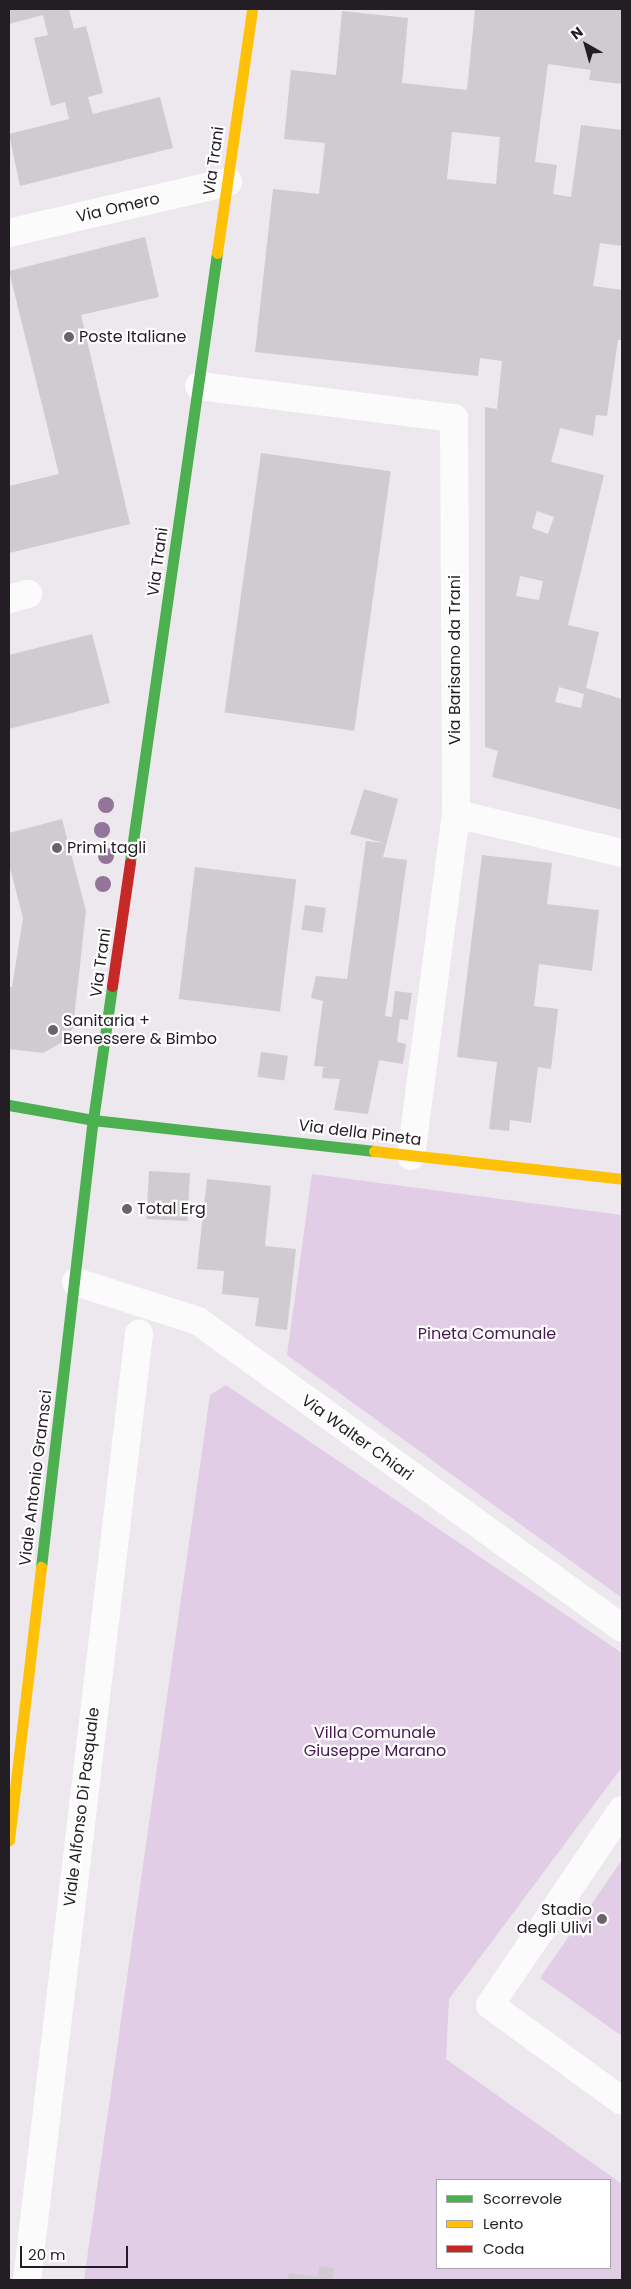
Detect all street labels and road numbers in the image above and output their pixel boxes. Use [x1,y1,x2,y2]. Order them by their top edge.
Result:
street label: Via Trani [200,125,228,197]
street label: Via Omero [74,189,162,227]
street label: Via Trani [144,526,172,598]
street label: Via Barisano da Trani [445,575,465,745]
street label: Via Trani [87,927,115,999]
street label: Via della Pineta [298,1116,422,1150]
street label: Viale Antonio Gramsci [16,1389,56,1567]
street label: Via Walter Chiari [297,1391,417,1485]
street label: Viale Alfonso Di Pasquale [60,1706,104,1908]

